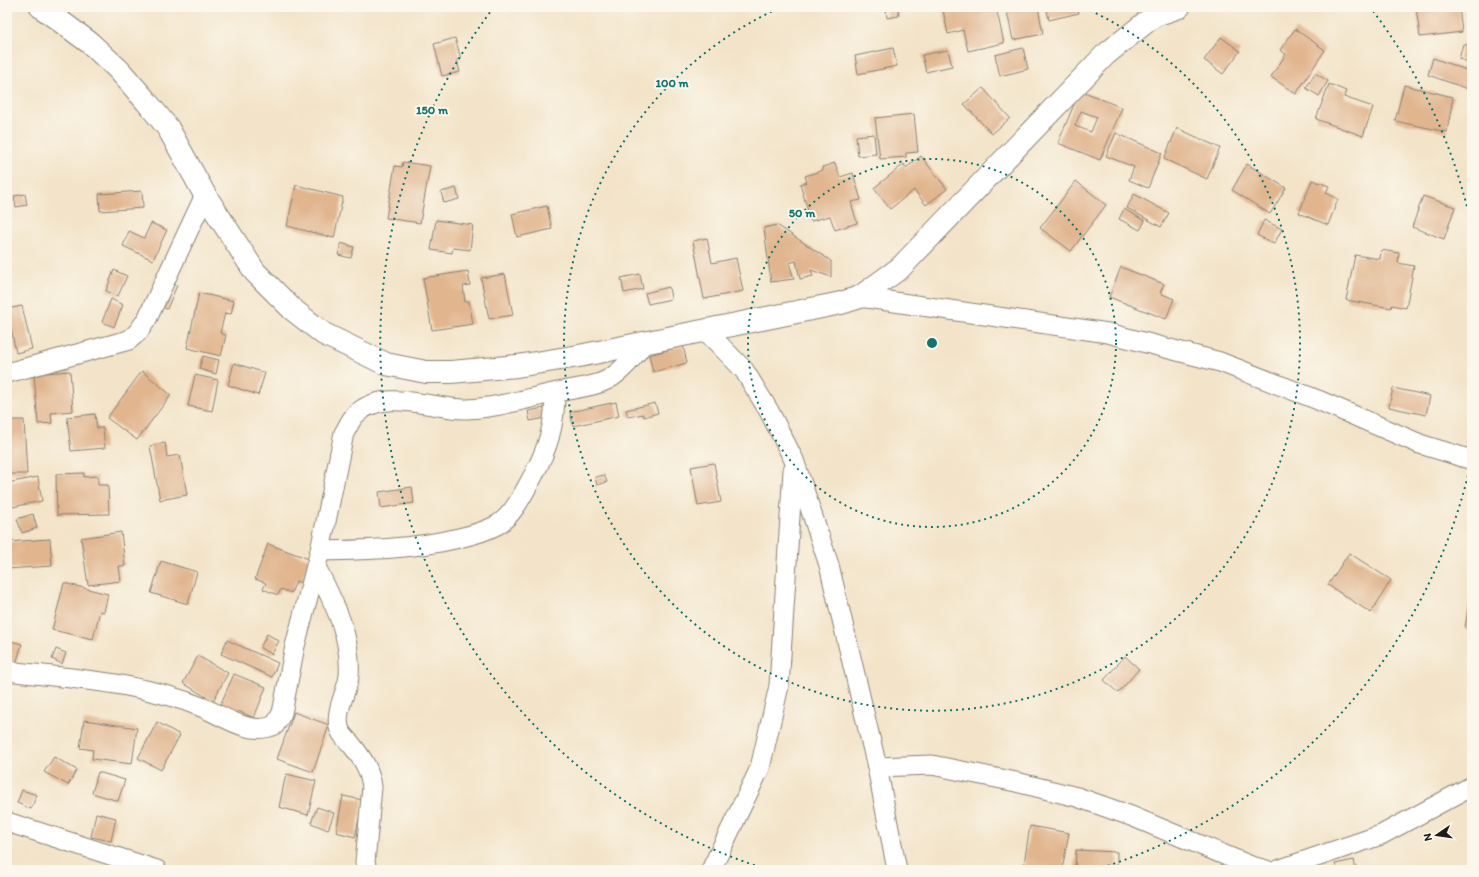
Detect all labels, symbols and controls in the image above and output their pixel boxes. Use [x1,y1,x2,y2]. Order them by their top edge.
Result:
text: 100 m [655,76,689,90]
text: 150 m [416,103,449,117]
text: 50 m [789,206,816,220]
centre of rings [925,336,939,350]
north arrow [1417,815,1457,855]
text: N [1421,832,1435,842]

